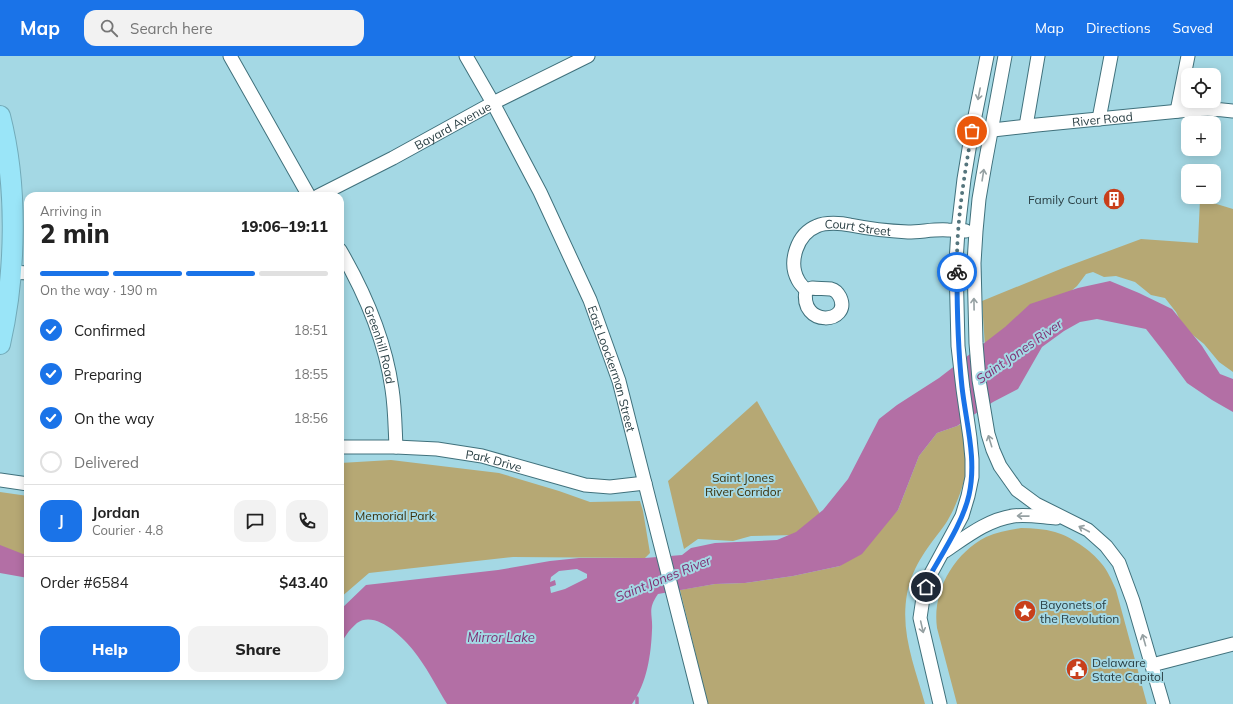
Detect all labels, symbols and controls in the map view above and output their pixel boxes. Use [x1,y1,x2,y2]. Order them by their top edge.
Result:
search box [84,10,364,46]
text: Map [20,16,60,40]
icon: search [98,17,120,39]
text: Search here [130,19,213,38]
text: Map [1035,19,1064,37]
text: Directions [1086,19,1151,37]
text: Saved [1173,19,1213,37]
map controls [1181,68,1221,204]
button: locate [1181,68,1221,108]
one-way arrow [975,87,983,100]
street label: Bayard Avenue [412,98,493,152]
street label: River Road [1071,108,1133,129]
pin [955,114,989,148]
button: + [1181,116,1221,156]
icon: bag [961,120,983,142]
button: − [1181,164,1221,204]
one-way arrow [979,169,987,182]
building icon: Family Court [1101,186,1127,212]
place label: Family Court [1028,192,1098,207]
text: Arriving in [40,203,102,219]
street label: Court Street [824,216,892,238]
text: 2 min [40,217,110,250]
text: 19:06–19:11 [241,217,328,236]
courier [937,252,977,292]
icon: bike [946,261,968,283]
text: On the way · 190 m [40,282,157,298]
one-way arrow [970,298,978,311]
street label: Greenhill Road [361,303,399,385]
street label: East Loockerman Street [585,303,639,433]
water label: Saint Jones River [973,315,1066,387]
icon: check [40,319,62,341]
text: Confirmed [74,321,145,340]
text: 18:51 [294,322,328,338]
icon: check [40,363,62,385]
text: Preparing [74,365,142,384]
text: 18:55 [294,366,328,382]
icon: check [40,407,62,429]
text: On the way [74,409,154,428]
text: 18:56 [294,410,328,426]
one-way arrow [986,435,993,448]
street label: Park Drive [465,446,524,474]
text: Delivered [74,453,139,472]
park label: Saint Jones River Corridor [705,470,782,499]
button: chat [234,500,276,542]
button: phone [286,500,328,542]
text: Jordan [92,503,140,522]
park label: Memorial Park [355,508,436,523]
text: J [58,511,64,530]
one-way arrow [1017,512,1030,520]
text: Courier · 4.8 [92,522,163,538]
one-way arrow [1078,525,1090,532]
water label: Saint Jones River [613,551,714,604]
pin [909,570,943,604]
text: Order #6584 [40,573,128,592]
text: $43.40 [279,573,328,592]
icon: home [915,576,937,598]
place label: Bayonets of the Revolution [1040,597,1119,626]
place icon: Bayonets of the Revolution [1012,598,1038,624]
one-way arrow [919,620,927,633]
button: Help [40,626,180,672]
button: Share [188,626,328,672]
water label: Mirror Lake [467,629,535,645]
one-way arrow [1140,633,1148,646]
place label: Delaware State Capitol [1092,655,1164,684]
public building icon: Delaware State Capitol [1064,656,1090,682]

